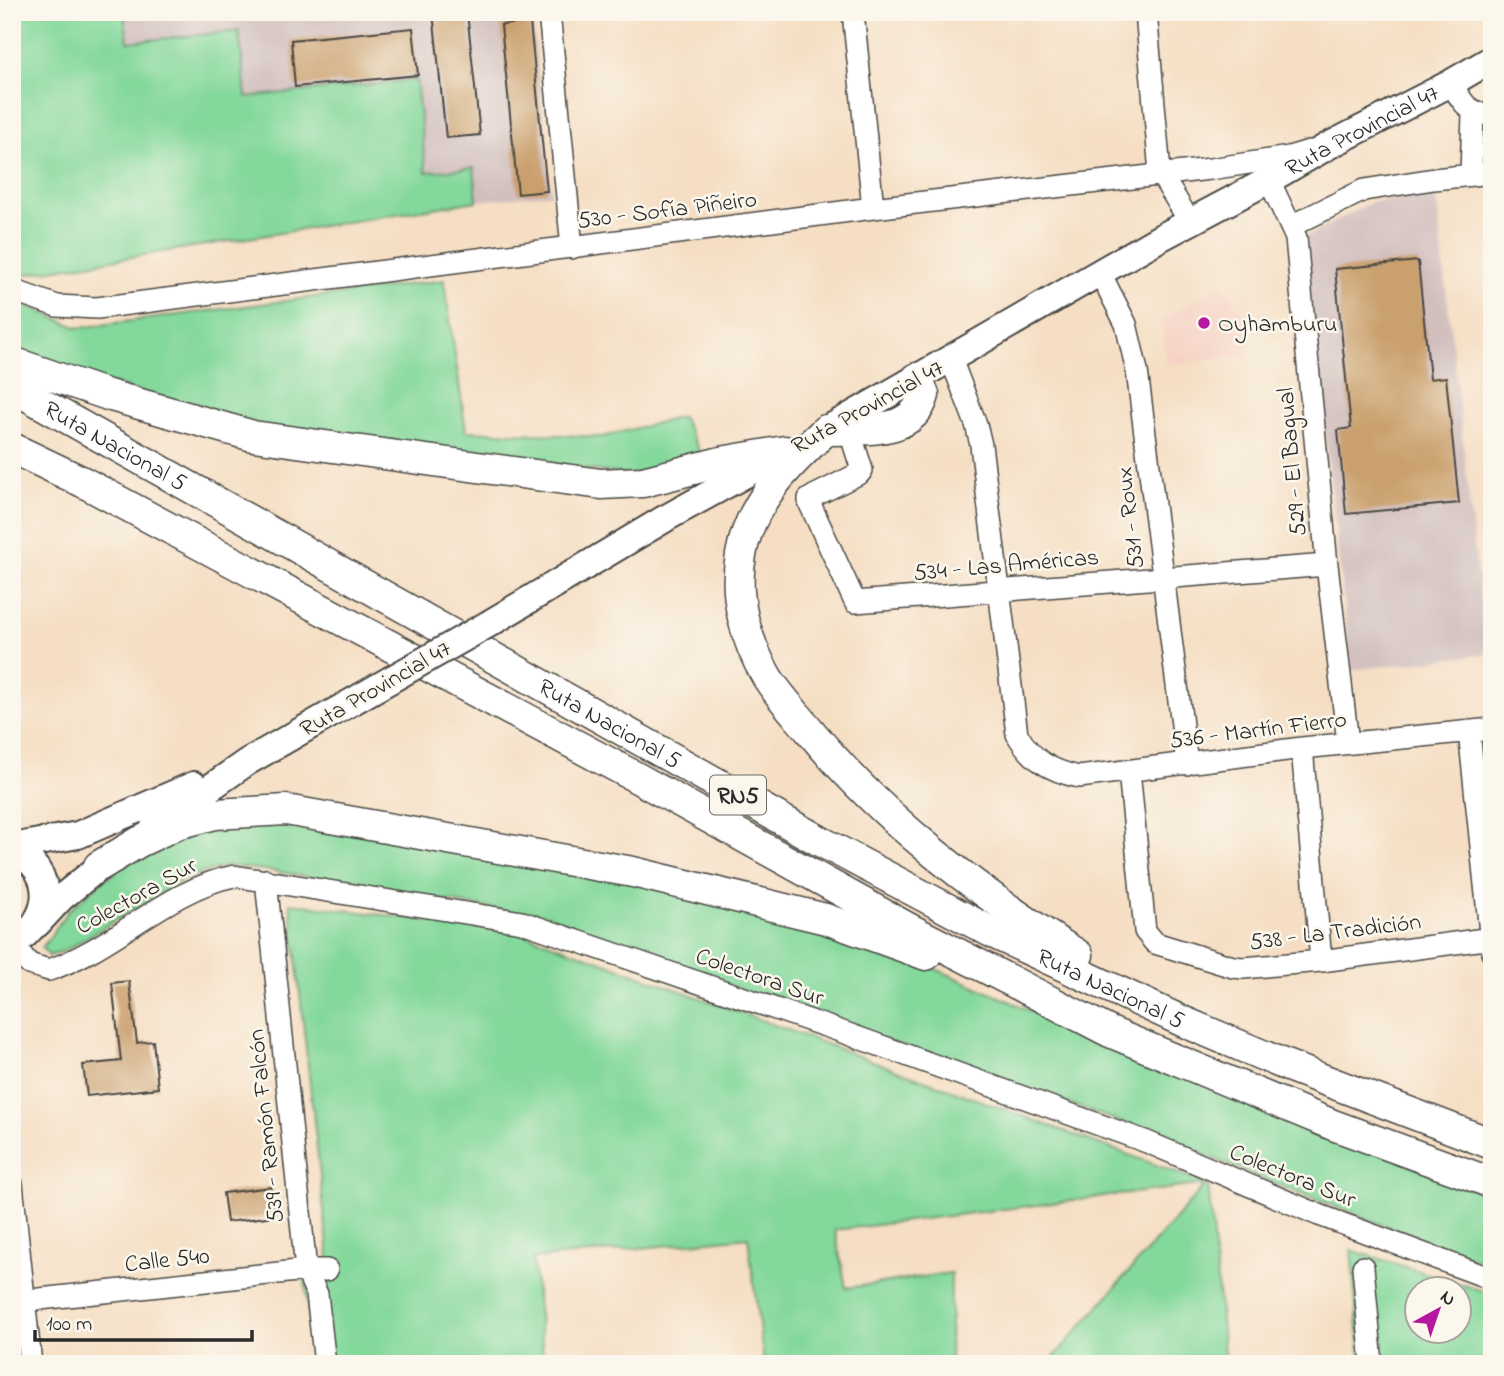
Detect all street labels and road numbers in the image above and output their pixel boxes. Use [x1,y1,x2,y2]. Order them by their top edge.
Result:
street label: Ruta Provincial 47 [1279,77,1446,187]
street label: 530 - Sofía Piñeiro [575,183,759,240]
street label: Ruta Provincial 47 [786,352,951,465]
street label: 529 - El Bagual [1270,386,1317,538]
street label: Ruta Nacional 5 [37,393,193,502]
street label: 531 - Roux [1108,465,1155,571]
street label: 534 - Las Américas [912,541,1101,592]
street label: Ruta Provincial 47 [294,633,458,748]
street label: Ruta Nacional 5 [531,671,687,780]
street label: 536 - Martín Fierro [1168,703,1349,760]
road number: RN5 [710,776,766,814]
street label: Colectora Sur [70,849,205,945]
street label: 538 - La Tradición [1247,906,1423,961]
street label: Colectora Sur [690,940,829,1017]
street label: Ruta Nacional 5 [1030,941,1190,1040]
street label: 539 - Ramón Falcón [240,1027,295,1224]
street label: Colectora Sur [1223,1136,1361,1219]
street label: Calle 540 [123,1240,211,1283]

